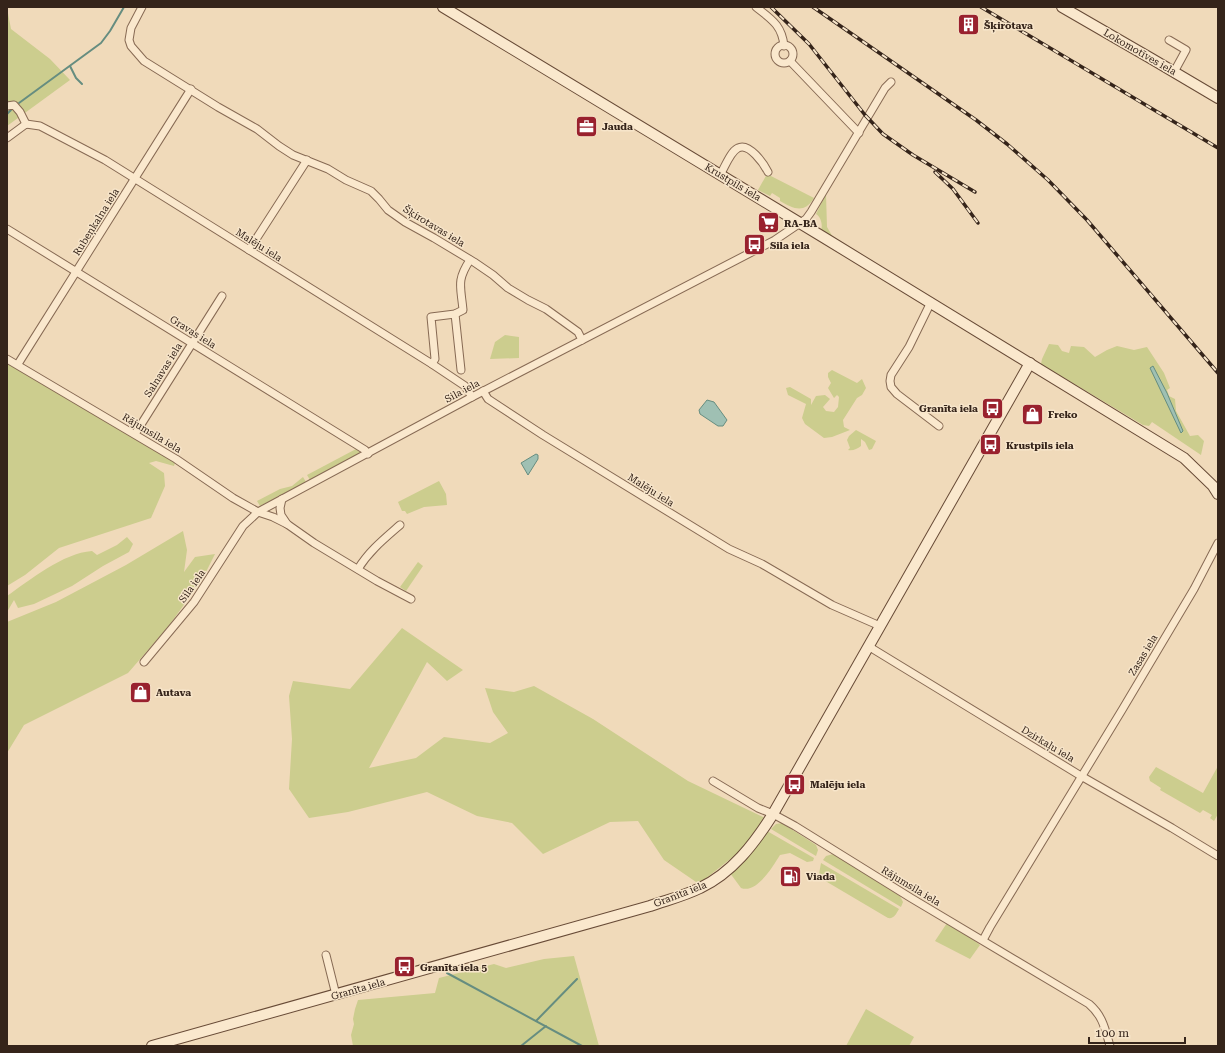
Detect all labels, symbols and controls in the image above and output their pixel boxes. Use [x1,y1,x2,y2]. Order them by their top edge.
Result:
building icon: Šķirotava [955,12,981,38]
place label: Šķirotava [984,20,1033,33]
street label: Lokomotīves iela [1102,27,1179,78]
office icon: Jauda [573,113,599,139]
place label: Jauda [602,121,633,132]
street label: Krustpils iela [703,161,763,203]
street label: Rubeņkalna iela [71,186,123,259]
street label: Šķirotavas iela [400,203,467,251]
supermarket icon: RA-BA [755,210,781,236]
place label: RA-BA [784,218,818,229]
street label: Malēju iela [234,226,285,264]
bus stop icon: Sila iela [742,232,768,258]
place label: Sila iela [770,240,810,251]
street label: Gravas iela [168,313,219,351]
street label: Salnavas iela [142,340,184,399]
street label: Sila iela [443,377,482,405]
bus stop icon: Granīta iela [980,395,1006,421]
shop icon: Freko [1020,401,1046,427]
place label: Granīta iela [919,403,978,414]
place label: Freko [1048,409,1078,420]
street label: Rājumsila iela [121,411,184,455]
bus stop icon: Krustpils iela [977,432,1003,458]
place label: Krustpils iela [1006,440,1074,451]
street label: Malēju iela [626,471,677,509]
street label: Sila iela [177,567,208,605]
street label: Zasas iela [1126,632,1160,678]
shop icon: Autava [128,679,154,705]
place label: Autava [156,687,191,698]
street label: Dzirkaļu iela [1018,724,1077,766]
bus stop icon: Malēju iela [782,771,808,797]
place label: Malēju iela [810,779,865,790]
fuel station icon: Viada [777,863,803,889]
street label: Rājumsila iela [880,864,943,908]
place label: Viada [806,871,835,882]
street label: Granīta iela [652,879,708,909]
bus stop icon: Granīta iela 5 [391,954,417,980]
place label: Granīta iela 5 [420,962,487,973]
street label: Granīta iela [330,976,387,1002]
scale bar [1089,1019,1185,1045]
text: 100 m [1095,1026,1129,1040]

